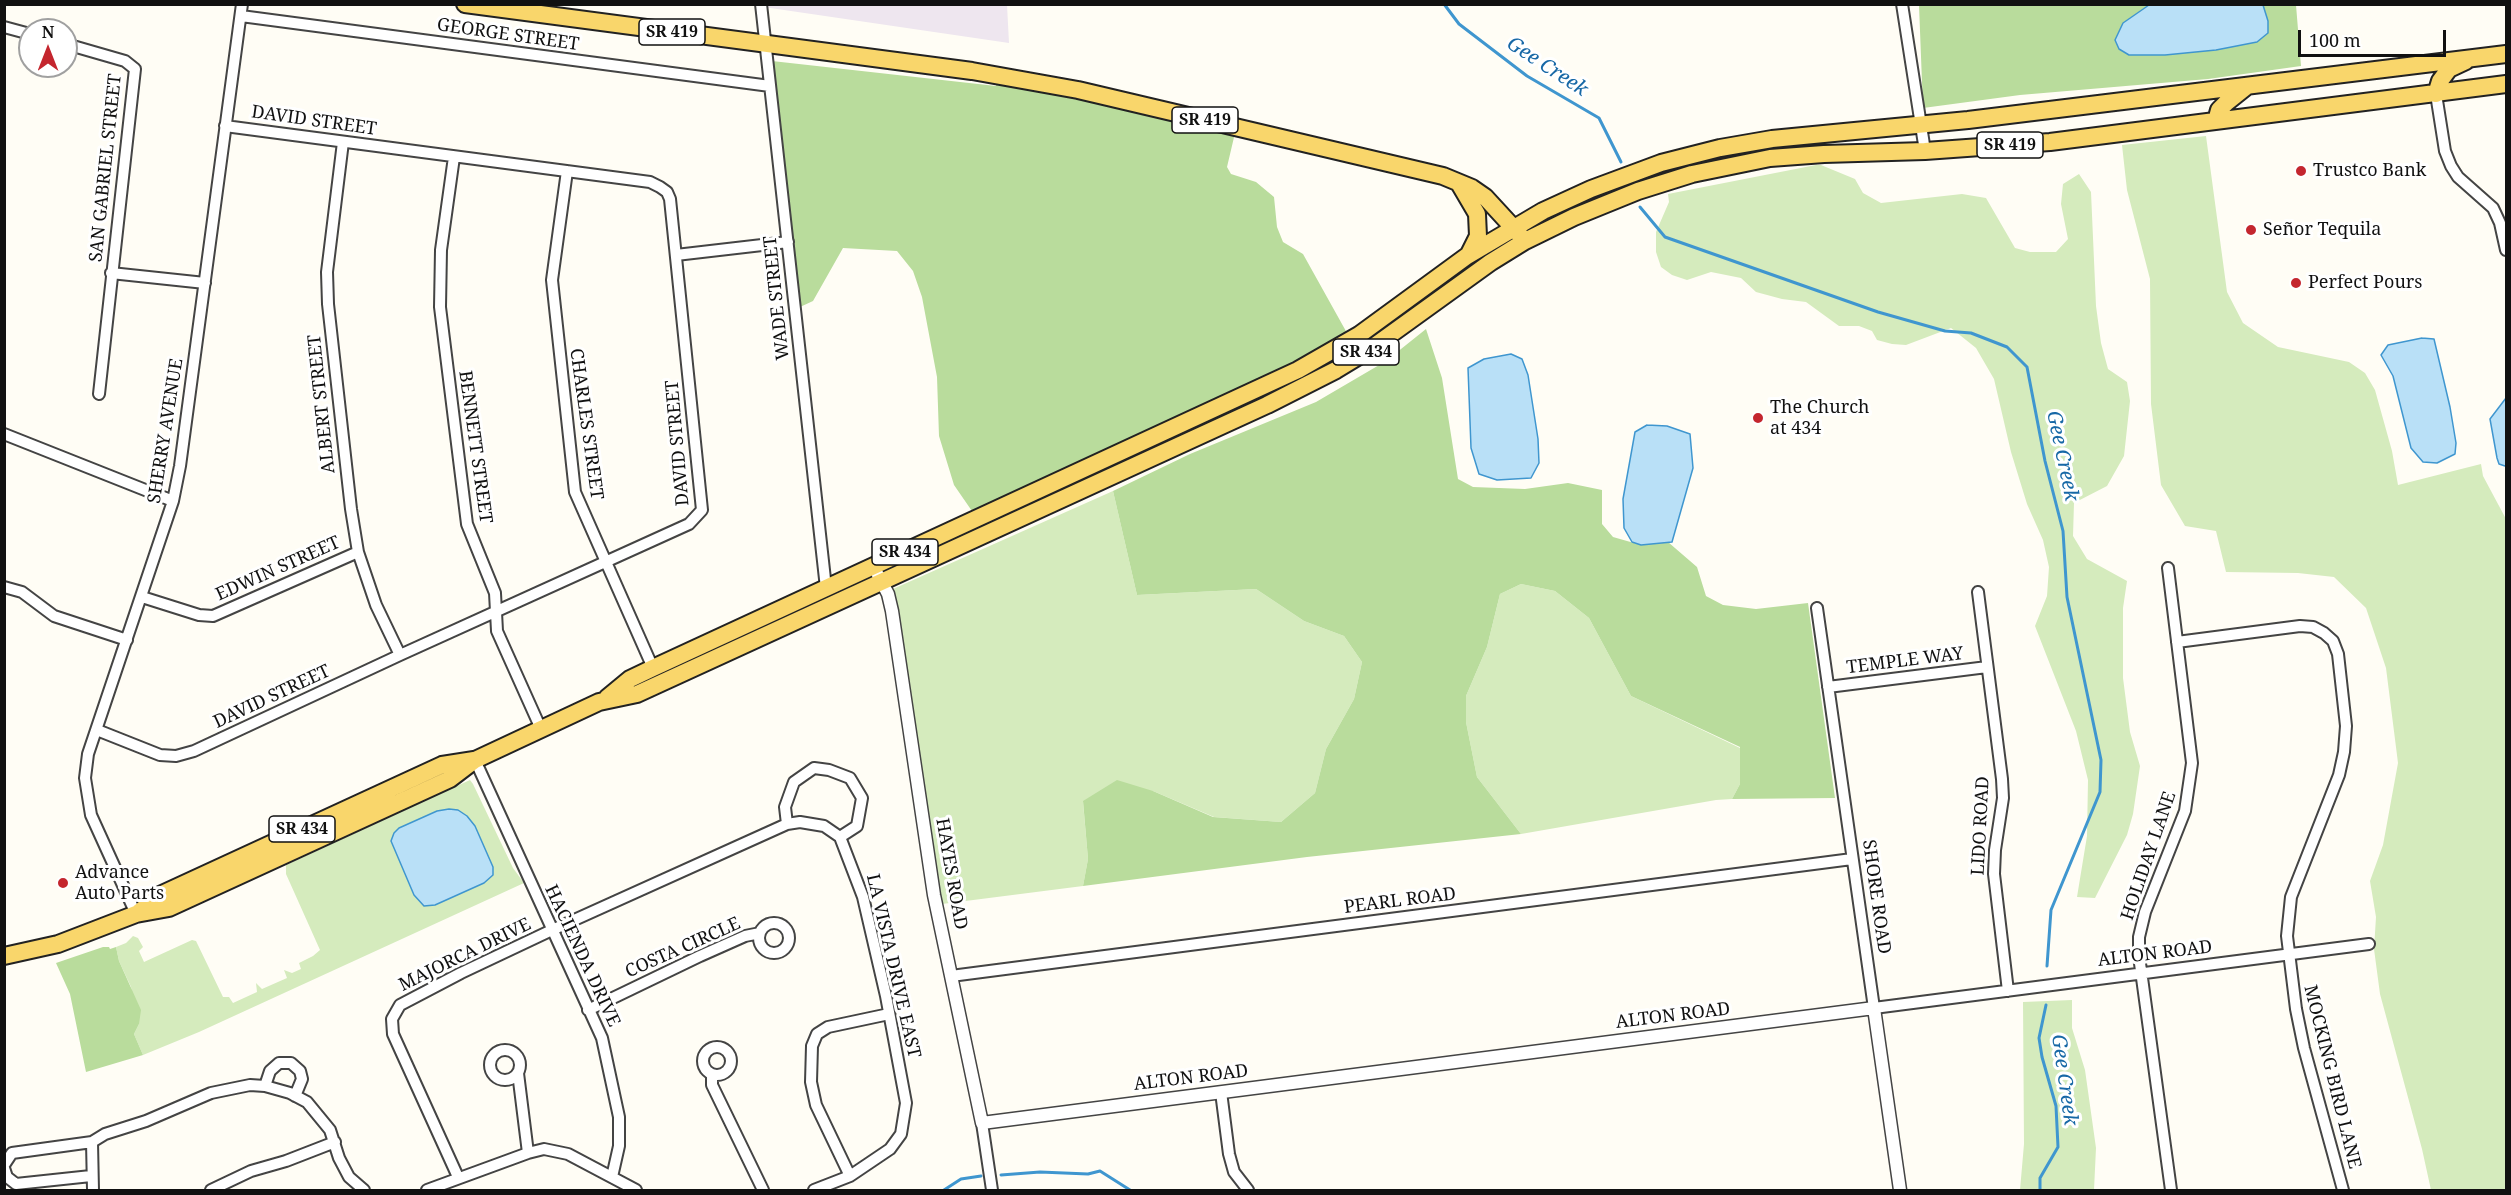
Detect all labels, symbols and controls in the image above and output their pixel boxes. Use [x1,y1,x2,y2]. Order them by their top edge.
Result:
street label: GEORGE STREET [436,14,580,56]
north arrow [18,18,78,78]
scale bar [2301,18,2450,56]
road number: SR 419 [639,19,705,45]
text: N [42,21,54,43]
text: 100 m [2309,28,2361,52]
water label: Gee Creek [1502,32,1592,102]
street label: SAN GABRIEL STREET [85,73,127,263]
street label: DAVID STREET [250,102,378,140]
road number: SR 419 [1172,107,1238,133]
road number: SR 419 [1977,132,2043,158]
place label: Trustco Bank [2313,160,2426,182]
marker: Trustco Bank [2294,164,2308,178]
place label: Señor Tequila [2263,219,2381,241]
marker: Señor Tequila [2244,223,2258,237]
street label: WADE STREET [760,235,794,361]
place label: Perfect Pours [2308,272,2422,294]
marker: Perfect Pours [2289,276,2303,290]
street label: ALBERT STREET [304,333,340,475]
road number: SR 434 [1333,339,1399,365]
street label: CHARLES STREET [565,347,607,501]
street label: SHERRY AVENUE [144,357,188,505]
street label: BENNETT STREET [454,369,496,525]
street label: DAVID STREET [662,379,694,507]
place label: The Church at 434 [1770,397,1869,440]
water label: Gee Creek [2041,409,2083,503]
marker: The Church at 434 [1751,411,1765,425]
street label: EDWIN STREET [213,532,343,606]
road number: SR 434 [872,539,938,565]
street label: TEMPLE WAY [1845,643,1965,679]
street label: DAVID STREET [210,661,334,733]
street label: LIDO ROAD [1968,776,1994,876]
street label: HOLIDAY LANE [2117,789,2181,923]
road number: SR 434 [269,816,335,842]
street label: HAYES ROAD [931,817,971,931]
street label: SHORE ROAD [1857,838,1895,956]
place label: Advance Auto Parts [75,862,164,904]
street label: LA VISTA DRIVE EAST [861,872,925,1060]
marker: Advance Auto Parts [56,876,70,890]
street label: HACIENDA DRIVE [540,882,624,1030]
street label: PEARL ROAD [1343,883,1457,919]
street label: COSTA CIRCLE [622,913,744,983]
street label: MAJORCA DRIVE [396,914,534,996]
street label: ALTON ROAD [2096,936,2214,972]
street label: MOCKING BIRD LANE [2299,983,2365,1171]
street label: ALTON ROAD [1614,998,1732,1034]
water label: Gee Creek [2046,1033,2082,1127]
street label: ALTON ROAD [1132,1060,1250,1096]

